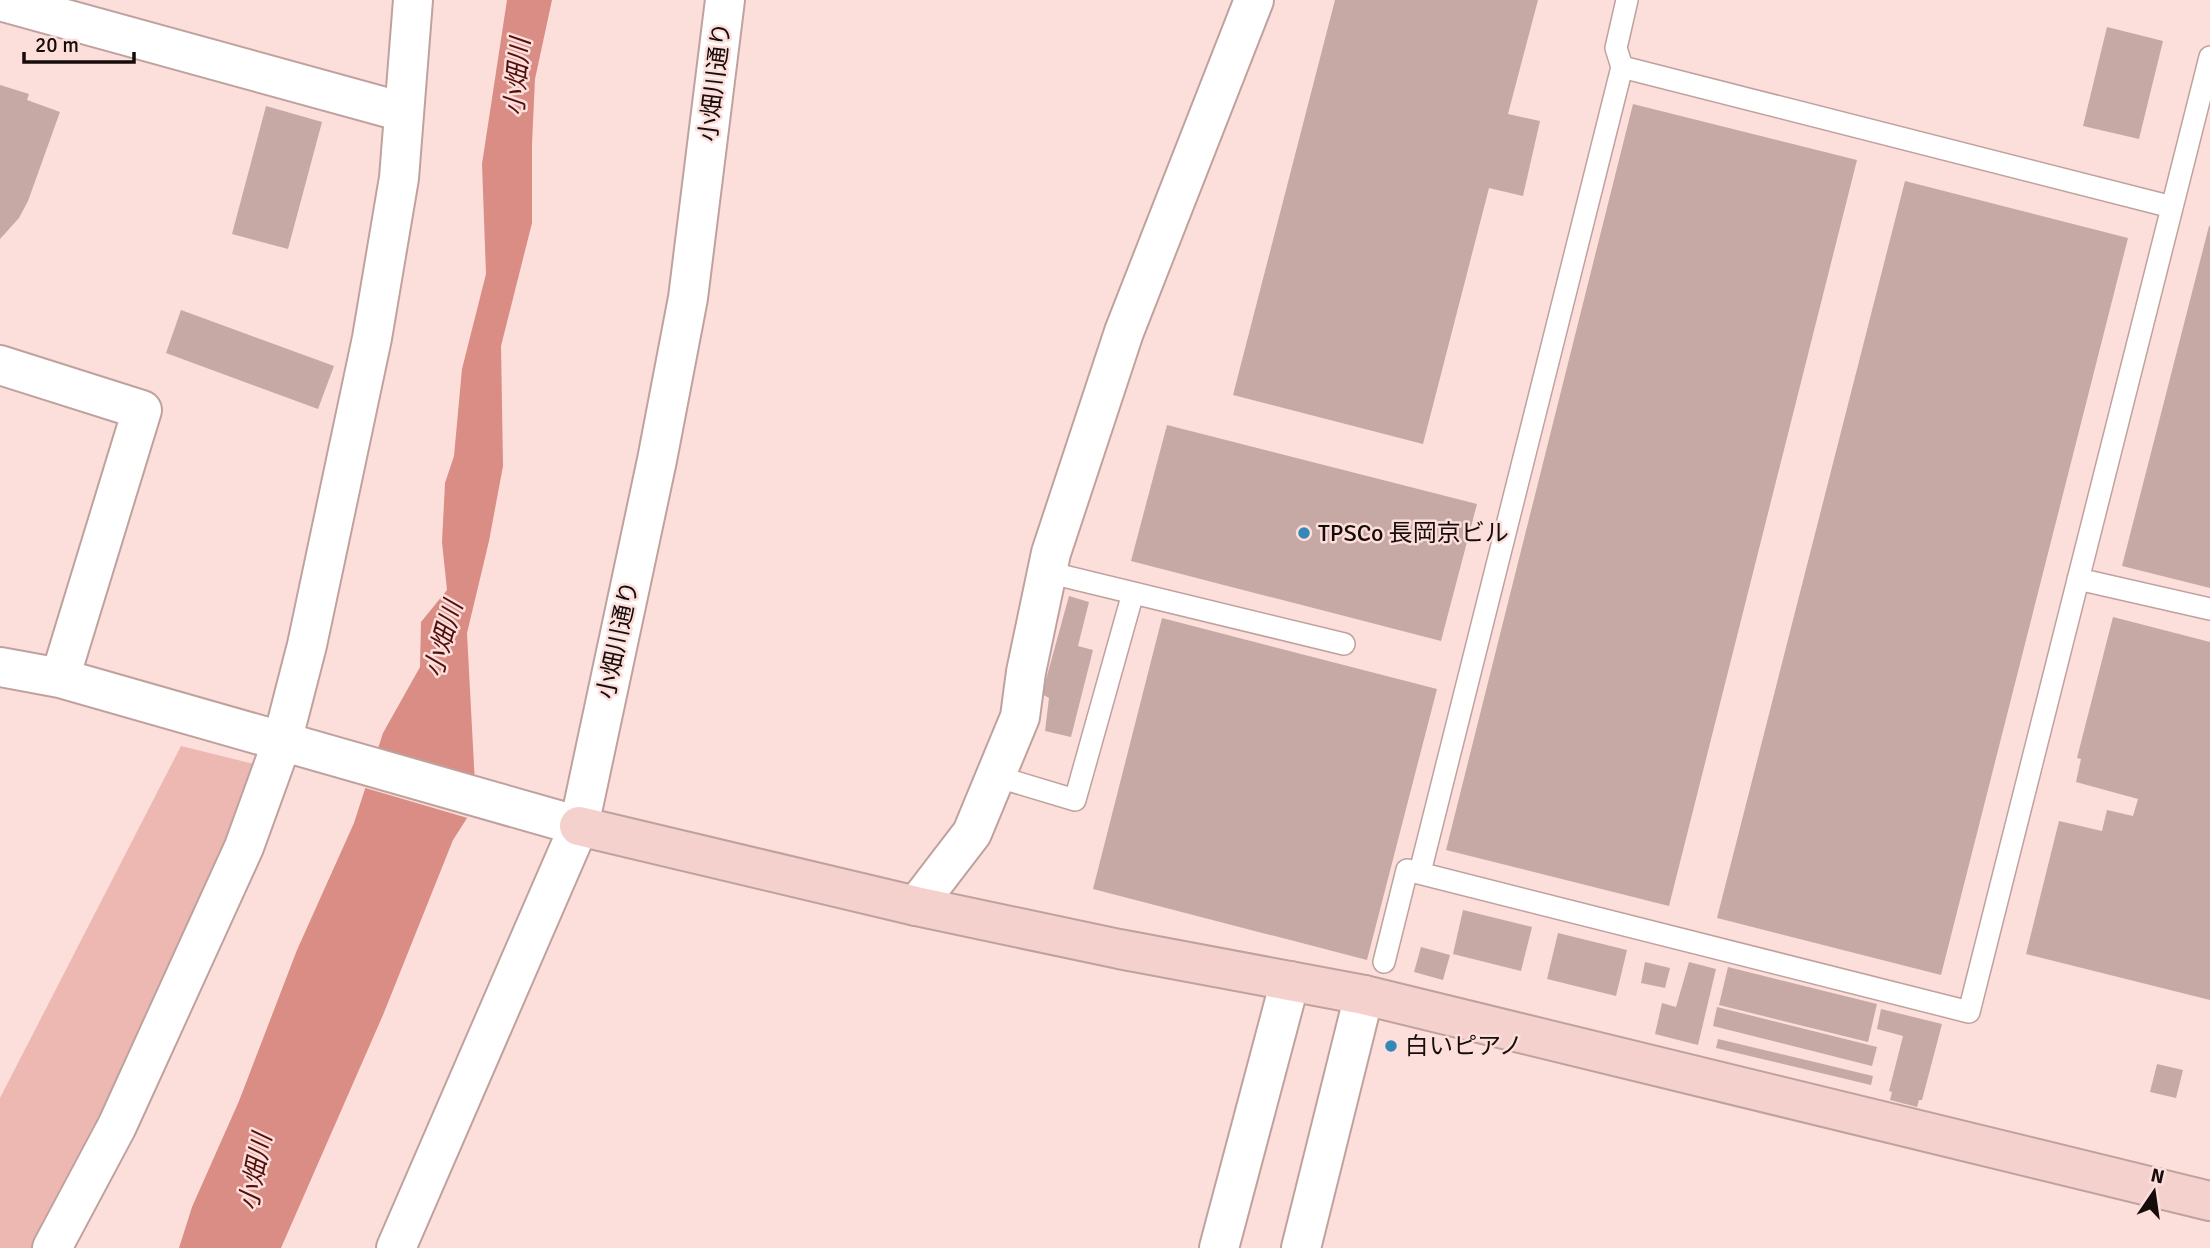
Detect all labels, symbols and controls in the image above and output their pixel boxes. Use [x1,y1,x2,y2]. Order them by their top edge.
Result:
scale bar [24,21,135,65]
street label: 小畑川通り [693,21,737,143]
text: 20 m [35,32,79,58]
water label: 小畑川 [499,34,538,117]
place label: TPSCo 長岡京ビル [1318,518,1509,548]
marker: TPSCo 長岡京ビル [1296,525,1312,541]
street label: 小畑川通り [591,578,645,702]
water label: 小畑川 [418,594,471,681]
place label: 白いピアノ [1405,1031,1523,1061]
marker: 白いピアノ [1383,1038,1399,1054]
water label: 小畑川 [233,1128,280,1214]
north arrow [2119,1157,2189,1227]
text: N [2148,1163,2167,1190]

